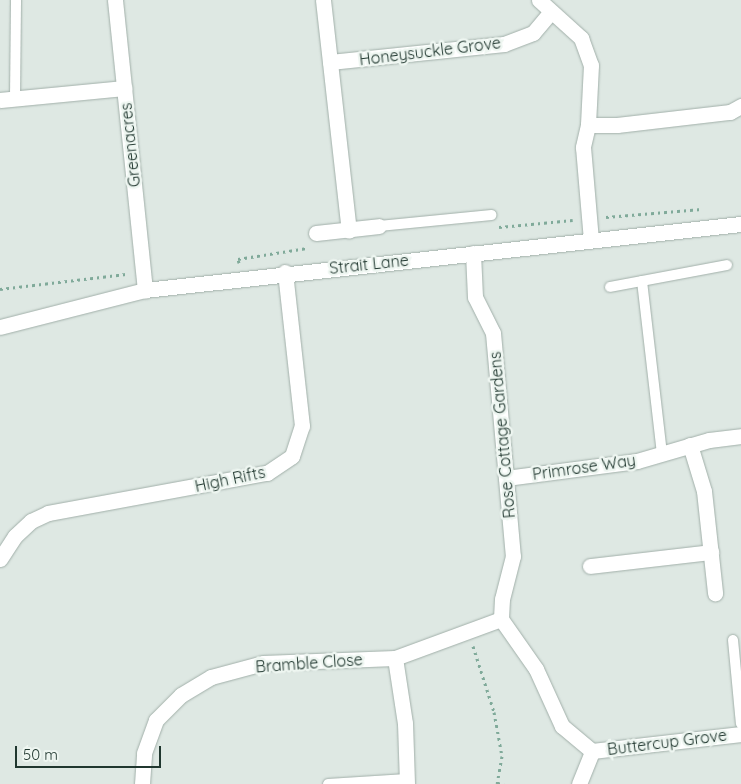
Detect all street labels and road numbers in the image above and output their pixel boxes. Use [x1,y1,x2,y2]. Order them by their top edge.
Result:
street label: Honeysuckle Grove [358,33,502,69]
street label: Greenacres [116,102,144,188]
street label: Strait Lane [328,250,410,278]
street label: Rose Cottage Gardens [485,351,519,519]
street label: Primrose Way [531,450,637,484]
street label: High Rifts [193,462,267,496]
street label: Bramble Close [255,650,363,676]
street label: Buttercup Grove [606,725,728,759]

